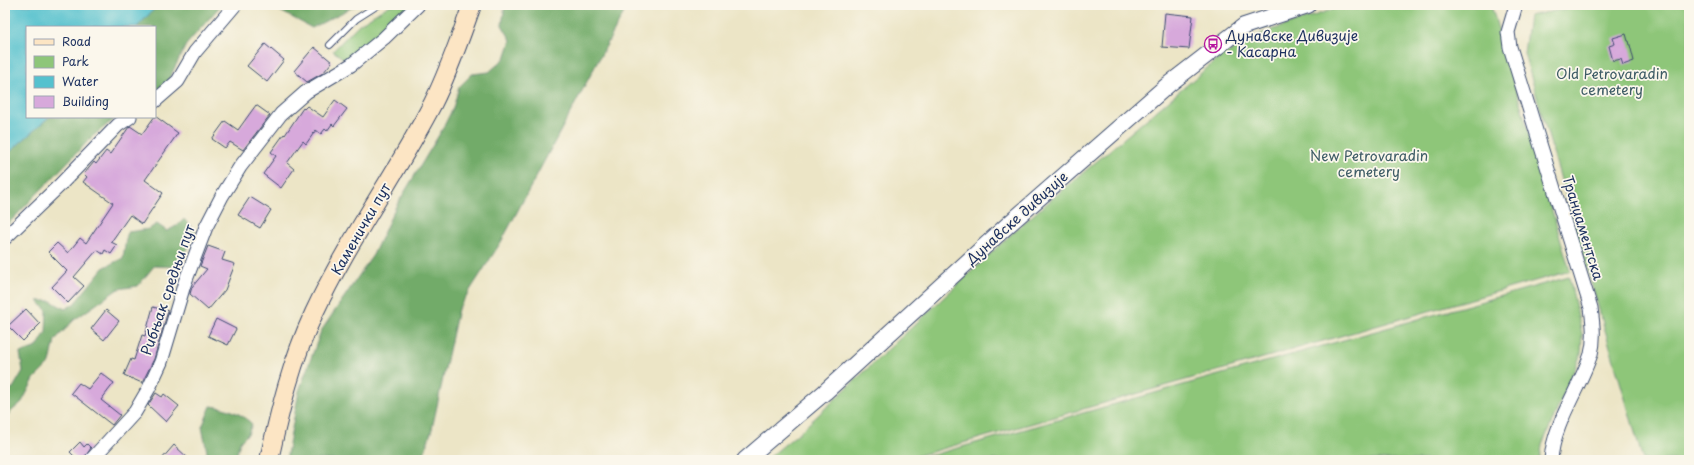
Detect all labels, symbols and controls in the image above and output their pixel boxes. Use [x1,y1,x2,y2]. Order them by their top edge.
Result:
place label: Дунавске Дивизије - Касарна [1225,25,1358,62]
legend [26,26,156,118]
text: Road [62,32,91,50]
bus stop icon: Дунавске Дивизије - Касарна [1203,34,1223,54]
text: Park [62,52,89,70]
park label: Old Petrovaradin cemetery [1556,63,1668,100]
text: Water [62,72,99,90]
text: Building [62,92,109,110]
park label: New Petrovaradin cemetery [1310,145,1428,182]
street label: Дунавске дивизије [960,166,1072,270]
street label: Транџаментска [1558,173,1609,283]
street label: Каменички пут [326,178,396,279]
street label: Рибњак средњи пут [135,221,200,358]

